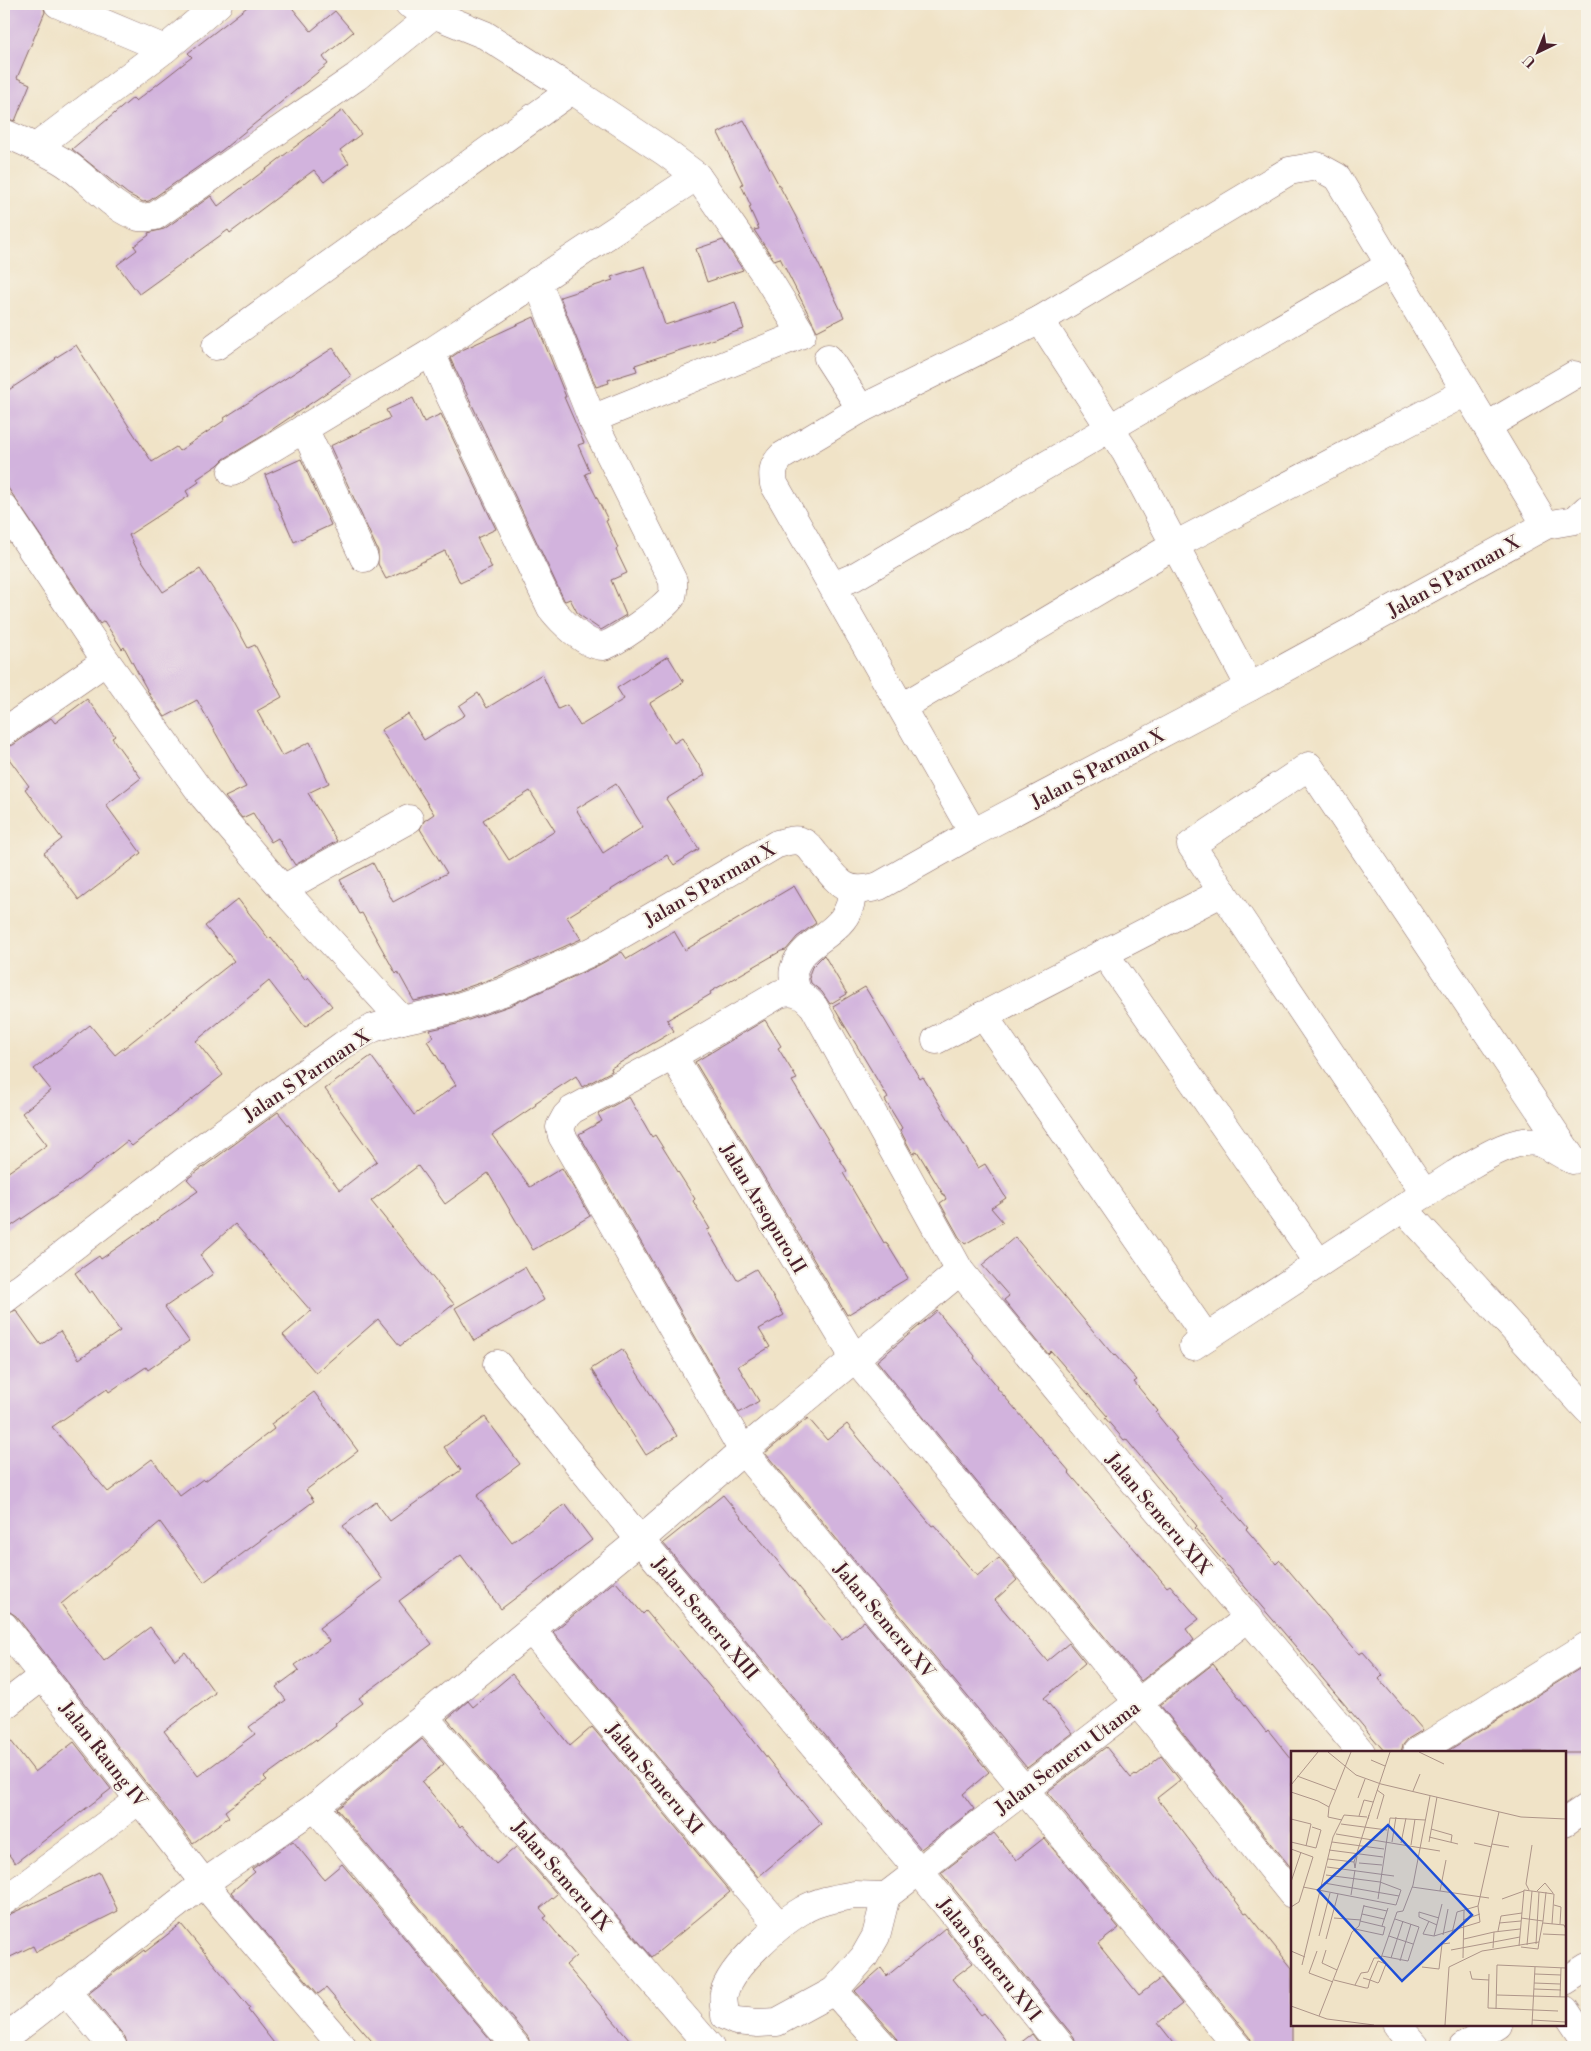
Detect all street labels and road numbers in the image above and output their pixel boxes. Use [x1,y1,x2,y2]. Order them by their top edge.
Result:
street label: Jalan S Parman X [1382,530,1525,624]
street label: Jalan S Parman X [1026,723,1169,815]
street label: Jalan S Parman X [639,837,780,933]
street label: Jalan S Parman X [238,1024,375,1128]
street label: Jalan Arsopuro.II [714,1138,811,1278]
street label: Jalan Semeru XIX [1100,1447,1217,1580]
street label: Jalan Semeru XIII [646,1552,764,1685]
street label: Jalan Semeru XV [828,1557,940,1684]
street label: Jalan Semeru Utama [990,1695,1145,1821]
street label: Jalan Raung IV [54,1696,152,1813]
street label: Jalan Semeru XI [600,1717,708,1839]
street label: Jalan Semeru IX [506,1815,616,1937]
street label: Jalan Semeru XVI [931,1892,1046,2026]

